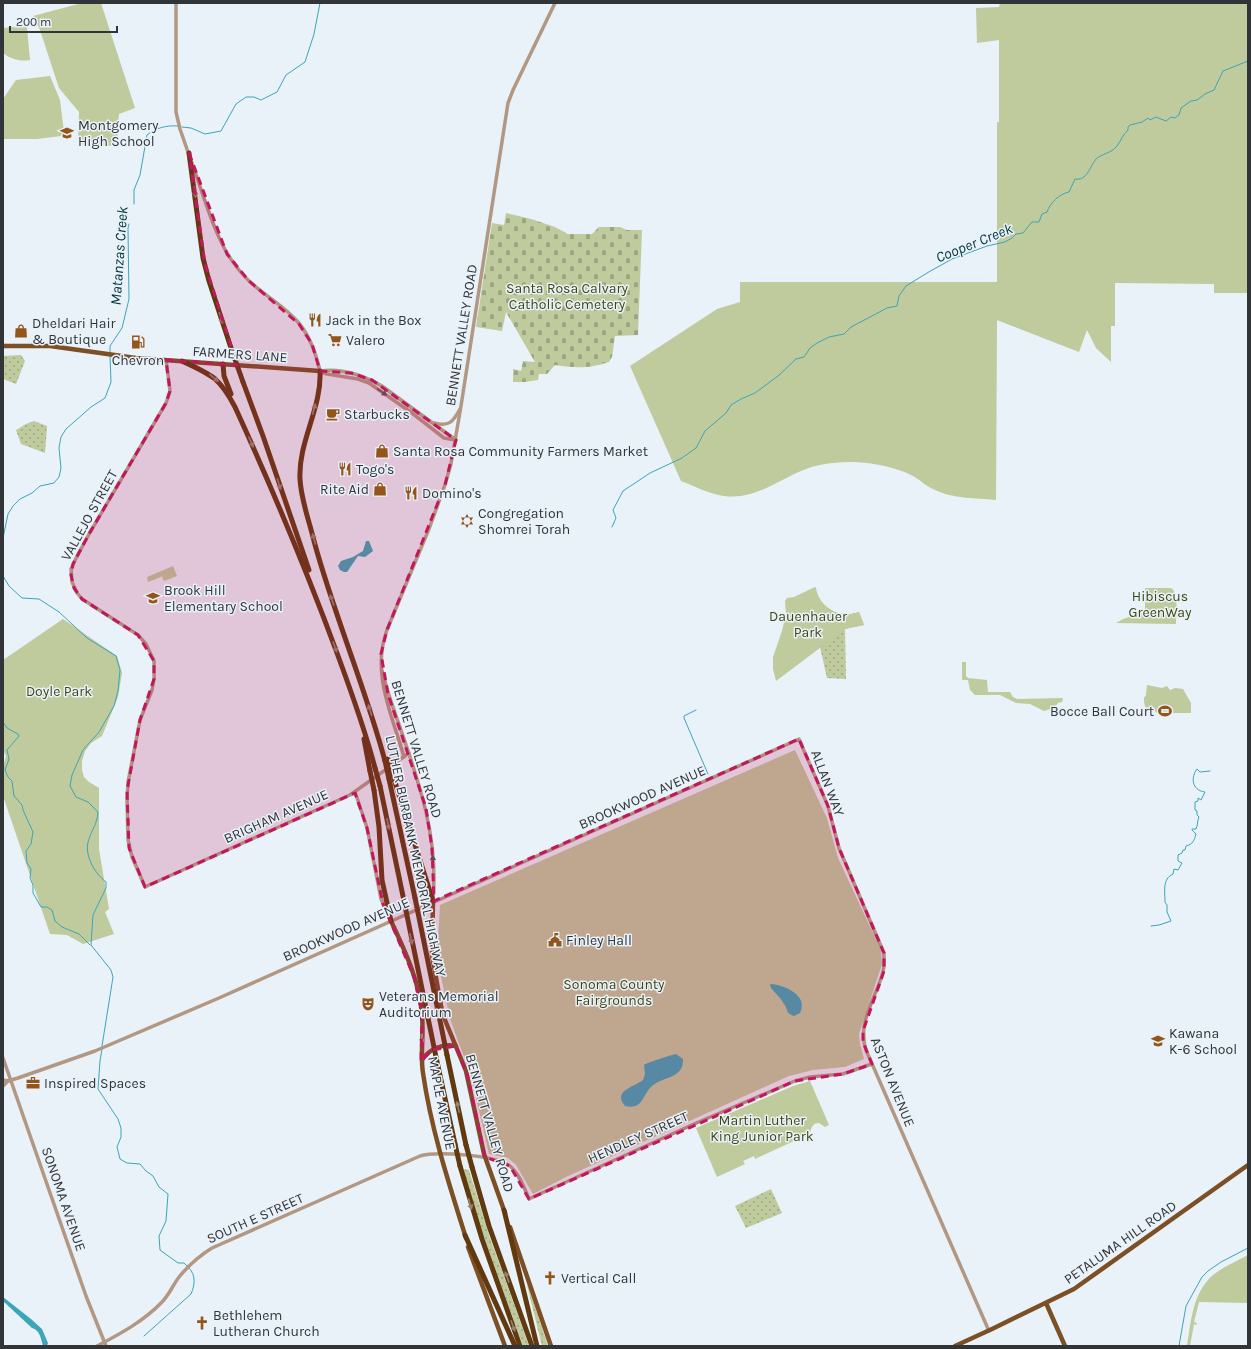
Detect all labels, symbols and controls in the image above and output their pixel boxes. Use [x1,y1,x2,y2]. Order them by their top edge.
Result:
scale bar [10,8,117,34]
text: 200 m [16,15,51,29]
place label: Montgomery High School [78,117,159,150]
school or university icon: Montgomery High School [59,125,75,141]
one-way arrow [191,186,198,198]
water label: Matanzas Creek [107,206,131,306]
water label: Cooper Creek [933,219,1015,267]
street label: BENNETT VALLEY ROAD [442,263,481,407]
park label: Santa Rosa Calvary Catholic Cemetery [506,280,629,313]
restaurant icon: Jack in the Box [307,312,323,328]
place label: Jack in the Box [326,312,421,329]
one-way arrow [219,313,225,325]
place label: Dheldari Hair & Boutique [32,315,117,348]
shop icon: Dheldari Hair & Boutique [13,323,29,339]
supermarket icon: Valero [327,332,343,348]
place label: Valero [346,332,385,349]
fuel station icon: Chevron [130,334,146,350]
street label: FARMERS LANE [192,343,288,366]
place label: Chevron [112,352,164,369]
one-way arrow [209,374,220,382]
one-way arrow [377,388,387,396]
one-way arrow [311,403,317,415]
cafe icon: Starbucks [325,406,341,422]
place label: Starbucks [344,406,410,423]
one-way arrow [248,437,254,448]
shop icon: Santa Rosa Community Farmers Market [374,443,390,459]
place label: Santa Rosa Community Farmers Market [393,443,648,460]
restaurant icon: Togo's [337,461,353,477]
place label: Togo's [356,461,394,478]
street label: VALLEJO STREET [57,467,121,564]
one-way arrow [276,479,282,491]
place label: Rite Aid [320,481,369,498]
shop icon: Rite Aid [372,481,388,497]
restaurant icon: Domino's [403,485,419,501]
place label: Domino's [422,485,482,502]
place label: Congregation Shomrei Torah [478,505,570,538]
synagogue icon: Congregation Shomrei Torah [459,513,475,529]
one-way arrow [310,533,316,545]
place label: Brook Hill Elementary School [164,582,283,615]
park label: Hibiscus GreenWay [1128,588,1192,621]
school or university icon: Brook Hill Elementary School [145,590,161,606]
one-way arrow [328,594,334,606]
park label: Dauenhauer Park [769,608,848,641]
one-way arrow [332,641,338,653]
street label: BENNETT VALLEY ROAD [387,678,446,820]
park label: Doyle Park [26,683,92,700]
place label: Bocce Ball Court [1050,703,1154,720]
sports icon: Bocce Ball Court [1157,703,1173,719]
one-way arrow [367,704,373,716]
street label: LUTHER BURBANK MEMORIAL HIGHWAY [382,734,450,979]
street label: ALLAN WAY [807,748,848,819]
street label: BROOKWOOD AVENUE [576,762,708,833]
street label: BRIGHAM AVENUE [221,786,331,847]
one-way arrow [385,818,391,830]
one-way arrow [430,855,437,867]
street label: BROOKWOOD AVENUE [280,894,412,965]
public building icon: Finley Hall [547,932,563,948]
place label: Finley Hall [566,932,632,949]
one-way arrow [409,933,415,945]
park label: Sonoma County Fairgrounds [563,976,665,1009]
place label: Veterans Memorial Auditorium [379,988,499,1021]
theatre icon: Veterans Memorial Auditorium [360,996,376,1012]
place label: Kawana K-6 School [1169,1025,1237,1058]
one-way arrow [418,1032,425,1044]
school or university icon: Kawana K-6 School [1150,1033,1166,1049]
street label: ASTON AVENUE [867,1035,918,1130]
street label: BENNETT VALLEY ROAD [462,1052,517,1194]
street label: MAPLE AVENUE [424,1055,459,1152]
office icon: Inspired Spaces [25,1075,41,1091]
place label: Inspired Spaces [44,1075,146,1092]
one-way arrow [454,1101,460,1113]
street label: HENDLEY STREET [585,1108,691,1167]
park label: Martin Luther King Junior Park [710,1112,814,1145]
street label: SONOMA AVENUE [38,1145,89,1254]
street label: SOUTH E STREET [204,1189,306,1247]
street label: PETALUMA HILL ROAD [1061,1197,1180,1288]
one-way arrow [467,1198,473,1210]
church icon: Vertical Call [542,1270,558,1286]
place label: Vertical Call [561,1270,636,1287]
one-way arrow [504,1271,510,1283]
place label: Bethlehem Lutheran Church [213,1307,320,1340]
church icon: Bethlehem Lutheran Church [194,1315,210,1331]
one-way arrow [511,1321,517,1333]

